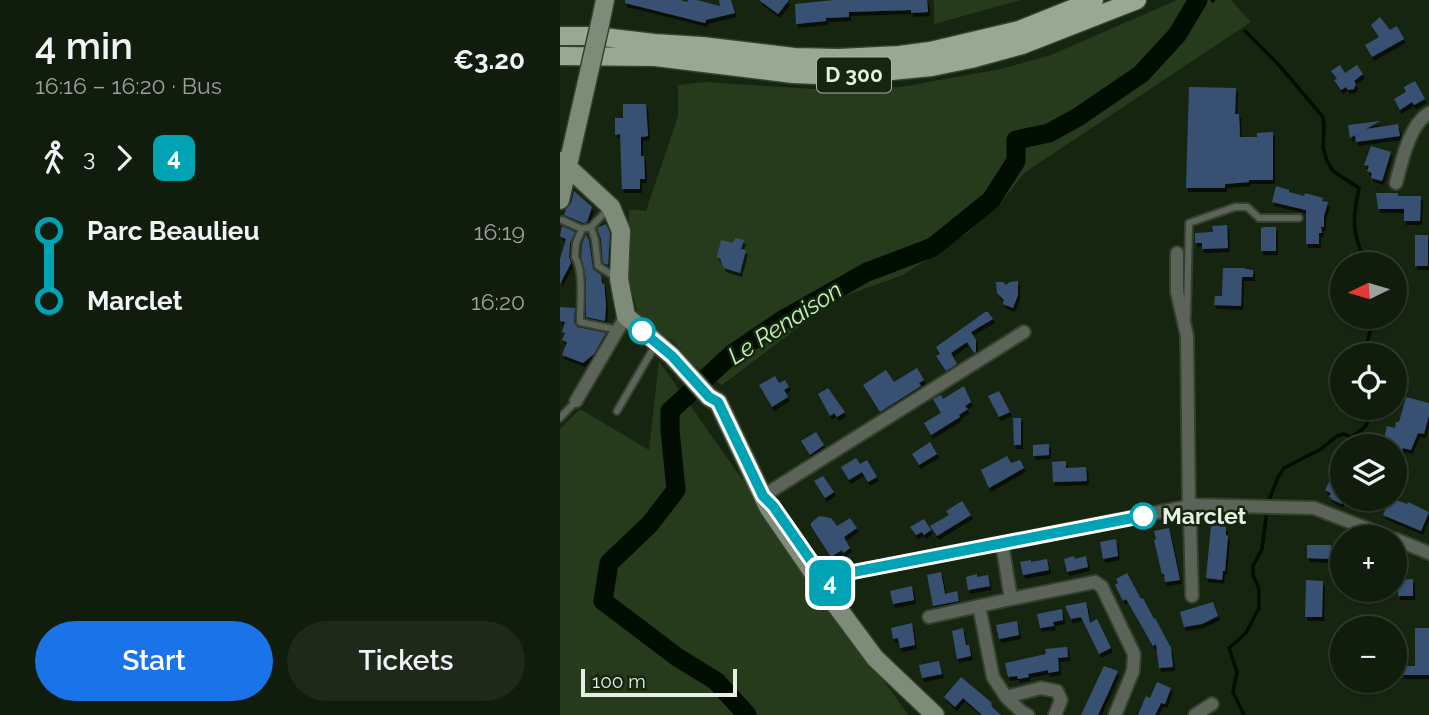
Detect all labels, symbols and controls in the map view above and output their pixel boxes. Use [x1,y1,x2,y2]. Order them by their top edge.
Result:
text: 4 min [35,23,133,68]
text: €3.20 [453,45,525,75]
road number: D 300 [817,57,891,92]
text: 16:16 – 16:20 · Bus [35,72,222,99]
icon: walk [35,139,73,177]
icon: forward [105,139,143,177]
text: 4 [167,143,181,172]
text: 3 [83,144,95,171]
text: Parc Beaulieu [87,216,260,246]
text: 16:19 [474,218,525,245]
north arrow [1330,252,1407,329]
map controls [1330,252,1407,693]
water label: Le Renaison [722,275,847,370]
text: Marclet [87,286,182,316]
text: 16:20 [471,288,525,315]
unlabelled marker [629,318,655,344]
button: locate [1330,343,1407,420]
button: layers [1330,434,1407,511]
place label: Marclet [1162,502,1247,529]
marker: Marclet [1130,503,1156,529]
button: + [1330,525,1407,602]
line badge: 4 [807,560,853,606]
text: 4 [823,568,837,597]
button: − [1330,616,1407,693]
button: Start [35,621,273,701]
button: Tickets [287,621,525,701]
scale bar [581,666,737,698]
text: 100 m [592,670,646,692]

